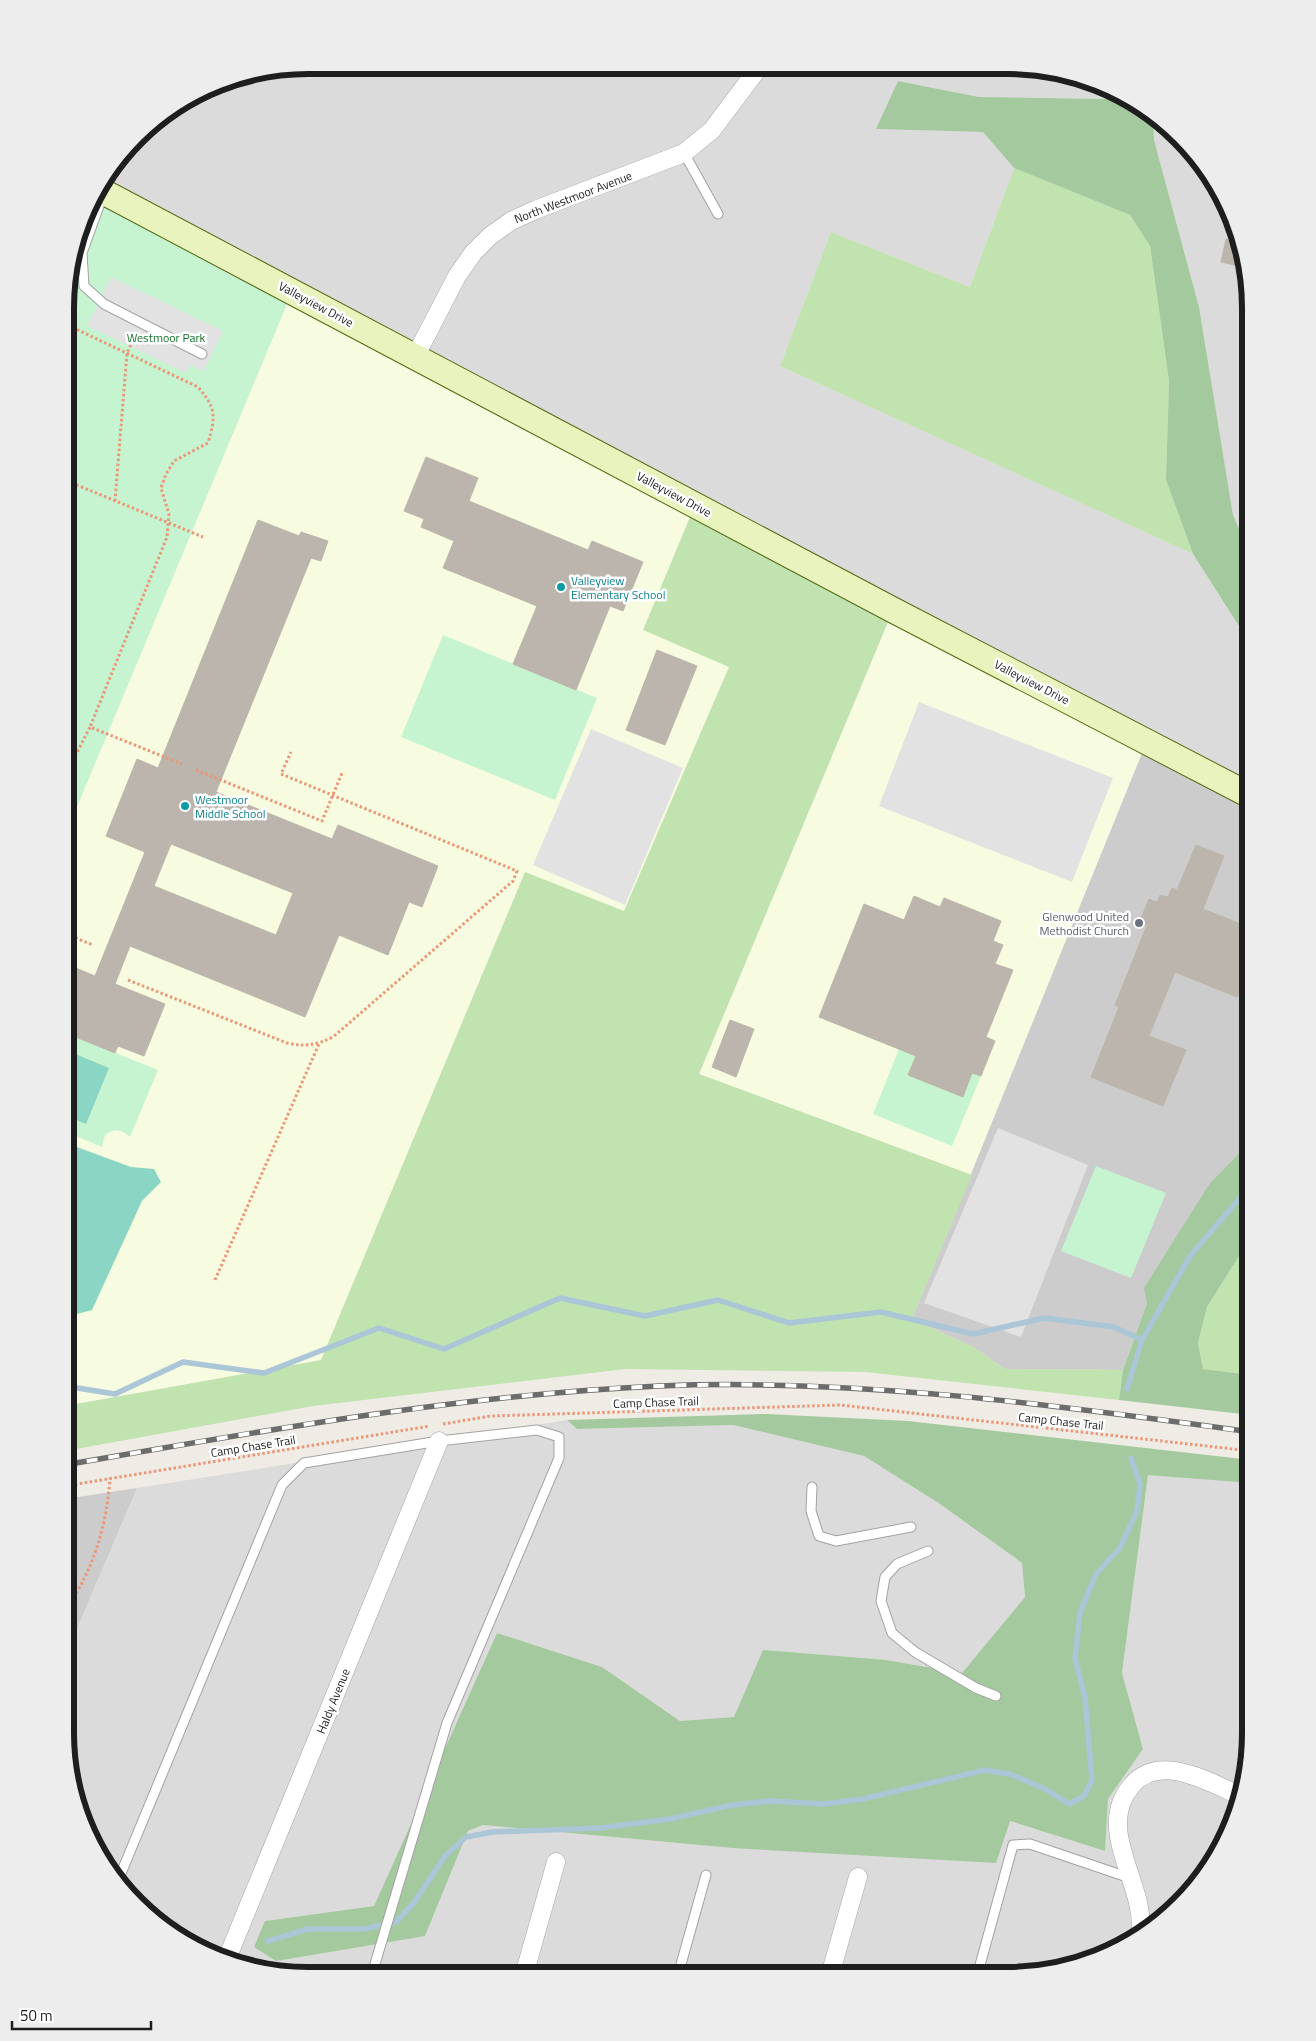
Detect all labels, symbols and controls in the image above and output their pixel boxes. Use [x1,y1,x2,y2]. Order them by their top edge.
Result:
street label: North Westmoor Avenue [511,166,635,228]
street label: Valleyview Drive [275,276,357,332]
park label: Westmoor Park [127,328,206,347]
street label: Valleyview Drive [633,466,715,522]
place label: Valleyview Elementary School [571,571,665,604]
marker: Valleyview Elementary School [555,581,567,593]
street label: Valleyview Drive [991,655,1073,709]
place label: Westmoor Middle School [195,790,266,823]
marker: Westmoor Middle School [179,800,191,812]
place label: Glenwood United Methodist Church [1040,907,1129,940]
marker: Glenwood United Methodist Church [1133,917,1145,929]
street label: Camp Chase Trail [613,1391,699,1413]
street label: Camp Chase Trail [1017,1407,1105,1435]
street label: Camp Chase Trail [209,1430,297,1462]
street label: Haldy Avenue [311,1665,355,1737]
scale bar [12,1998,151,2030]
text: 50 m [20,2004,53,2027]

